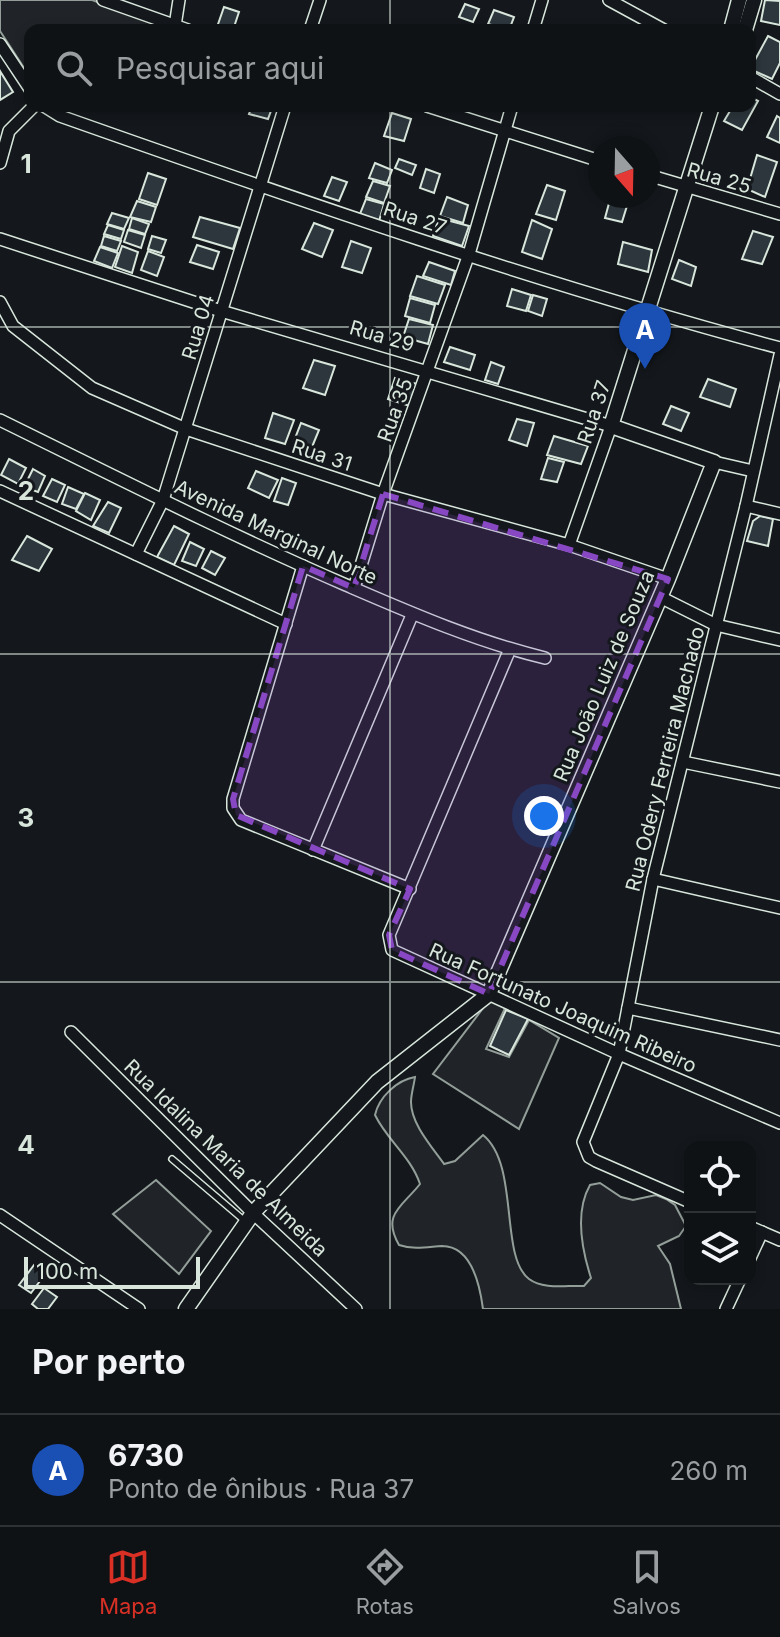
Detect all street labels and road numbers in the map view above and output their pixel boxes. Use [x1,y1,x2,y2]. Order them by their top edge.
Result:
street label: Rua 25 [684,157,754,199]
street label: Rua 27 [380,197,450,239]
street label: Rua 04 [177,291,219,363]
street label: Rua 29 [347,315,417,357]
street label: Rua 35 [372,375,418,445]
street label: Rua 37 [573,377,615,447]
street label: Rua 31 [289,434,355,476]
street label: Avenida Marginal Norte [171,474,381,590]
street label: Rua João Luiz de Souza [549,567,659,785]
street label: Rua Odery Ferreira Machado [620,624,710,894]
street label: Rua Fortunato Joaquim Ribeiro [425,938,701,1078]
street label: Rua Idalina Maria de Almeida [119,1054,333,1262]

